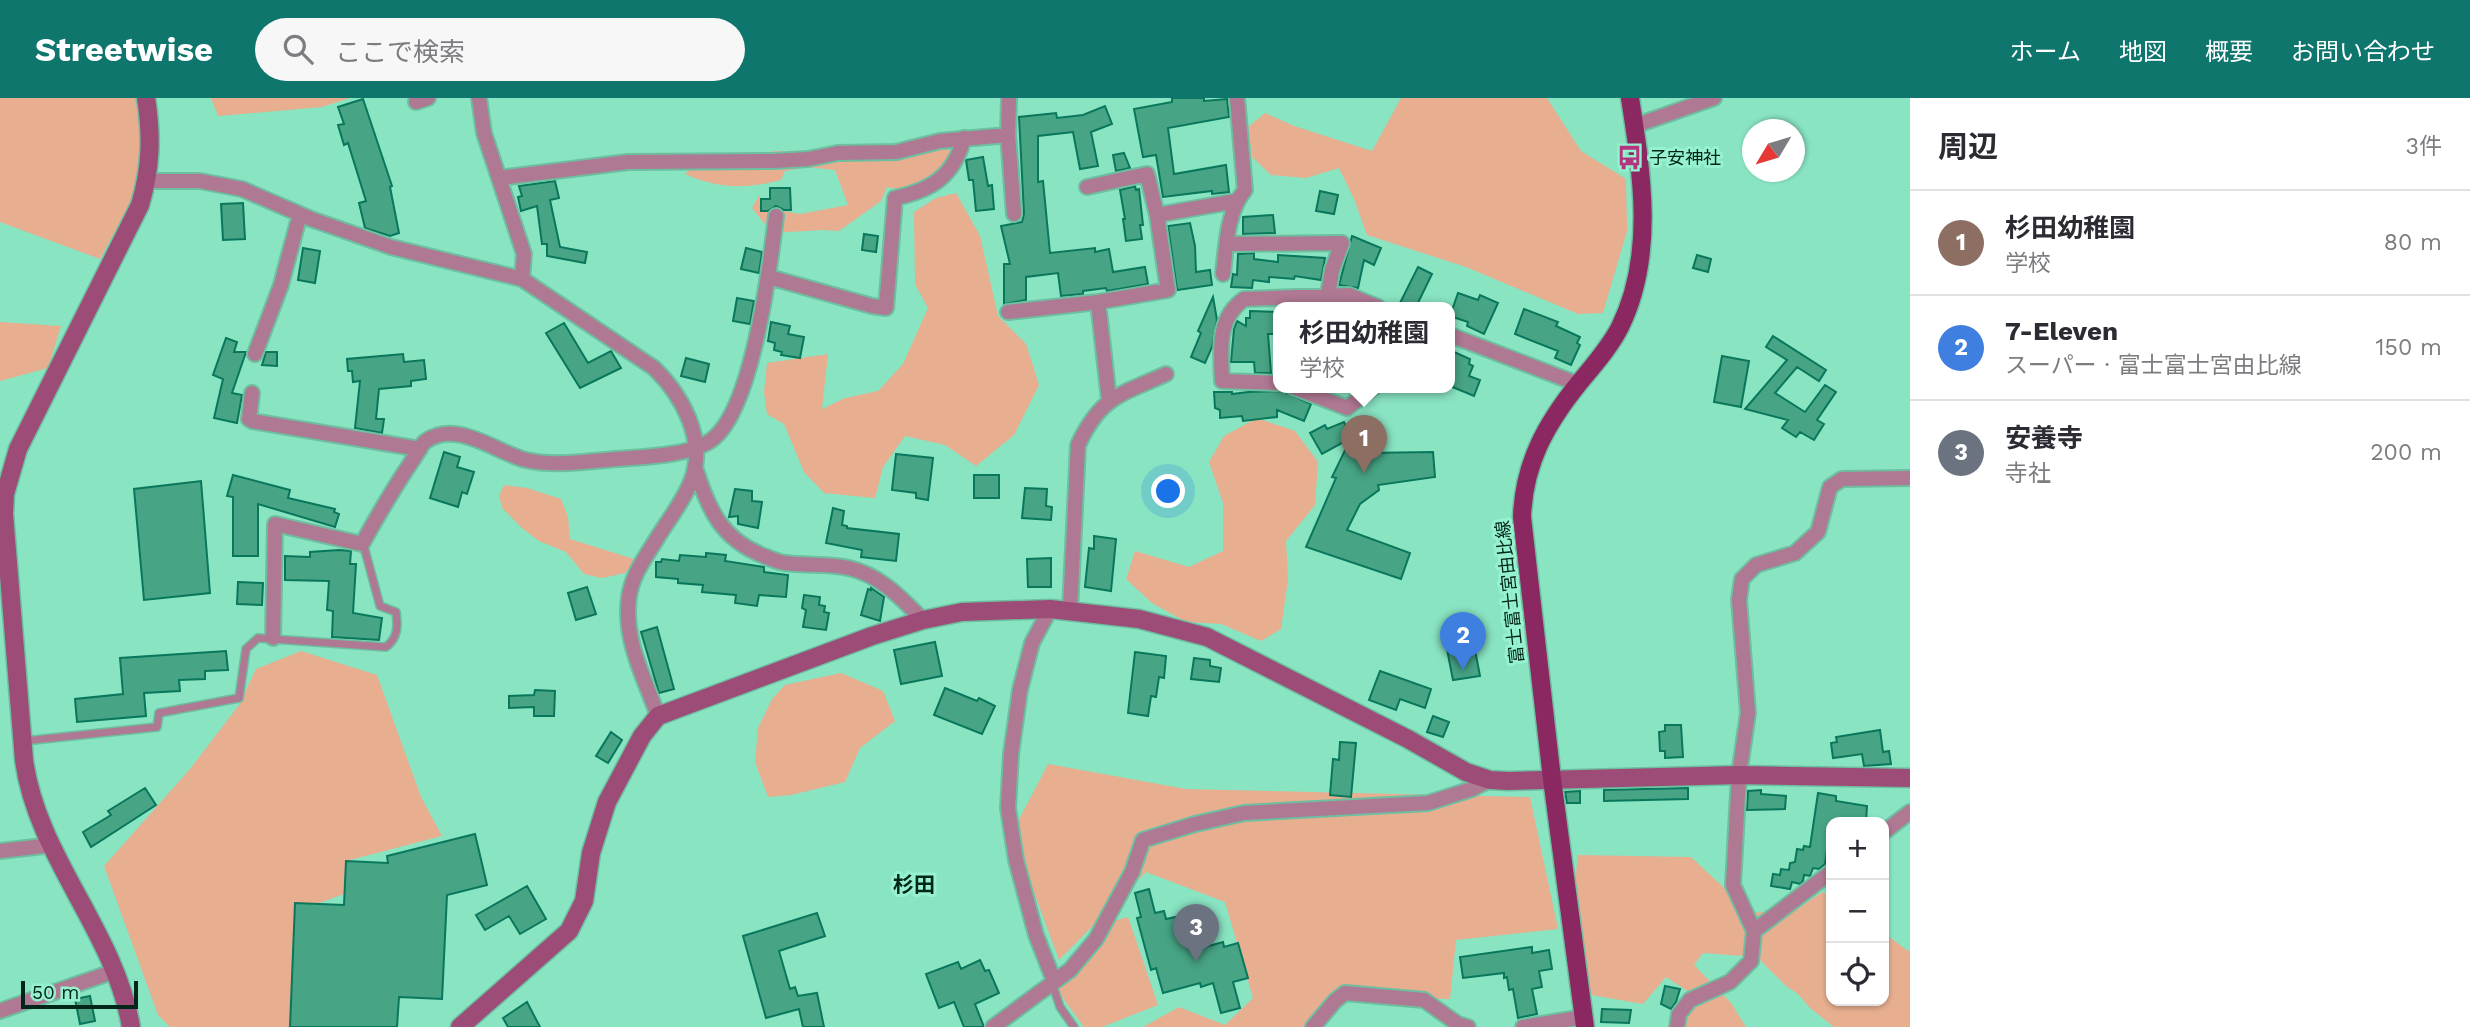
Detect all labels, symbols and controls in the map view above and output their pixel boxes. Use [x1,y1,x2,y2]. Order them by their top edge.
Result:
search box [255,18,745,81]
text: Streetwise [35,30,213,69]
icon: search [279,30,317,68]
text: ここで検索 [335,37,465,67]
text: ホーム [2010,38,2081,66]
text: 地図 [2119,38,2167,66]
text: 概要 [2205,38,2253,66]
text: お問い合わせ [2291,38,2435,66]
north arrow [1742,119,1805,182]
text: 周辺 [1938,129,1998,164]
text: 3件 [2406,133,2442,160]
bus stop icon: 子安神社 [1615,144,1643,172]
place label: 子安神社 [1649,147,1721,168]
text: 杉田幼稚園 [2005,213,2135,243]
text: 1 [1956,229,1966,256]
text: 80 m [2384,229,2442,256]
text: 学校 [2005,250,2051,277]
popup [1273,302,1455,393]
text: 7-Eleven [2005,316,2118,346]
text: 杉田幼稚園 [1299,318,1429,348]
text: 2 [1954,334,1968,361]
text: 150 m [2376,334,2442,361]
text: スーパー · 富士富士宮由比線 [2005,352,2302,379]
text: 学校 [1299,355,1345,382]
pin: 1 [1341,415,1387,473]
text: 安養寺 [2005,423,2083,453]
text: 3 [1954,439,1968,466]
text: 200 m [2370,439,2442,466]
text: 寺社 [2005,460,2051,487]
your location [1151,474,1185,508]
street label: 富士富士宮由比線 [1492,519,1527,665]
pin: 2 [1440,612,1486,670]
map controls [1826,817,1889,1006]
button: + [1826,817,1889,880]
district label: 杉田 [893,872,935,897]
button: − [1826,880,1889,943]
pin: 3 [1173,904,1219,962]
button: locate [1826,943,1889,1006]
scale bar [21,978,138,1010]
text: 50 m [32,981,79,1004]

